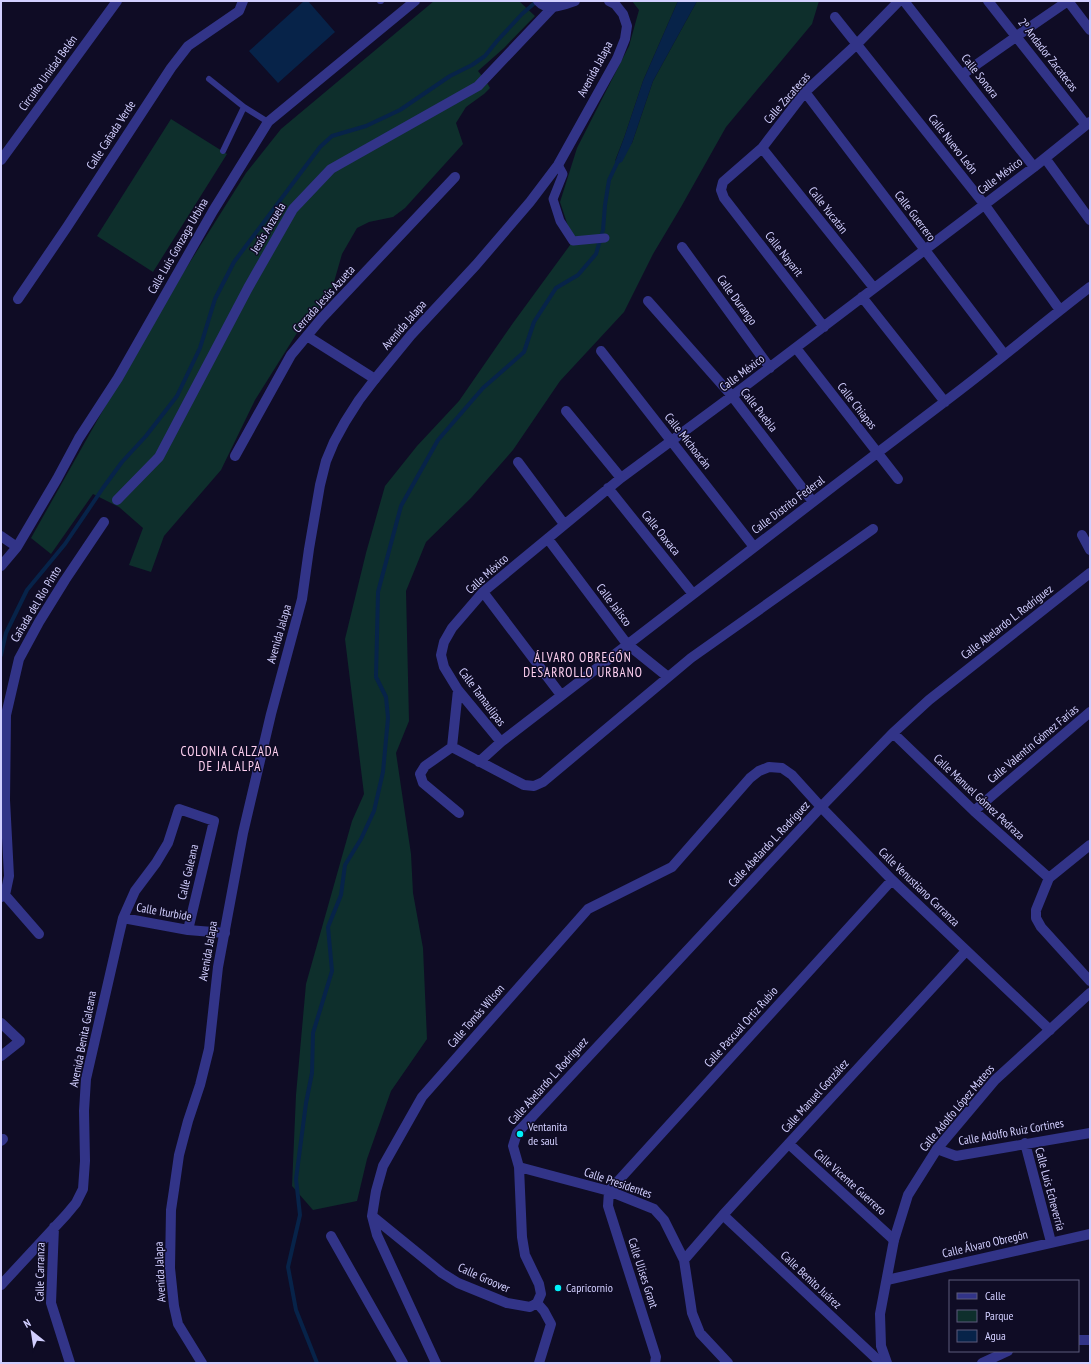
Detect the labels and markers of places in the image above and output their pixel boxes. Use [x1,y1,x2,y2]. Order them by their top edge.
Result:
place label: Ventanita de saul [527,1119,567,1148]
marker: Ventanita de saul [515,1129,525,1139]
place label: Capricornio [566,1280,613,1295]
marker: Capricornio [553,1283,563,1293]

